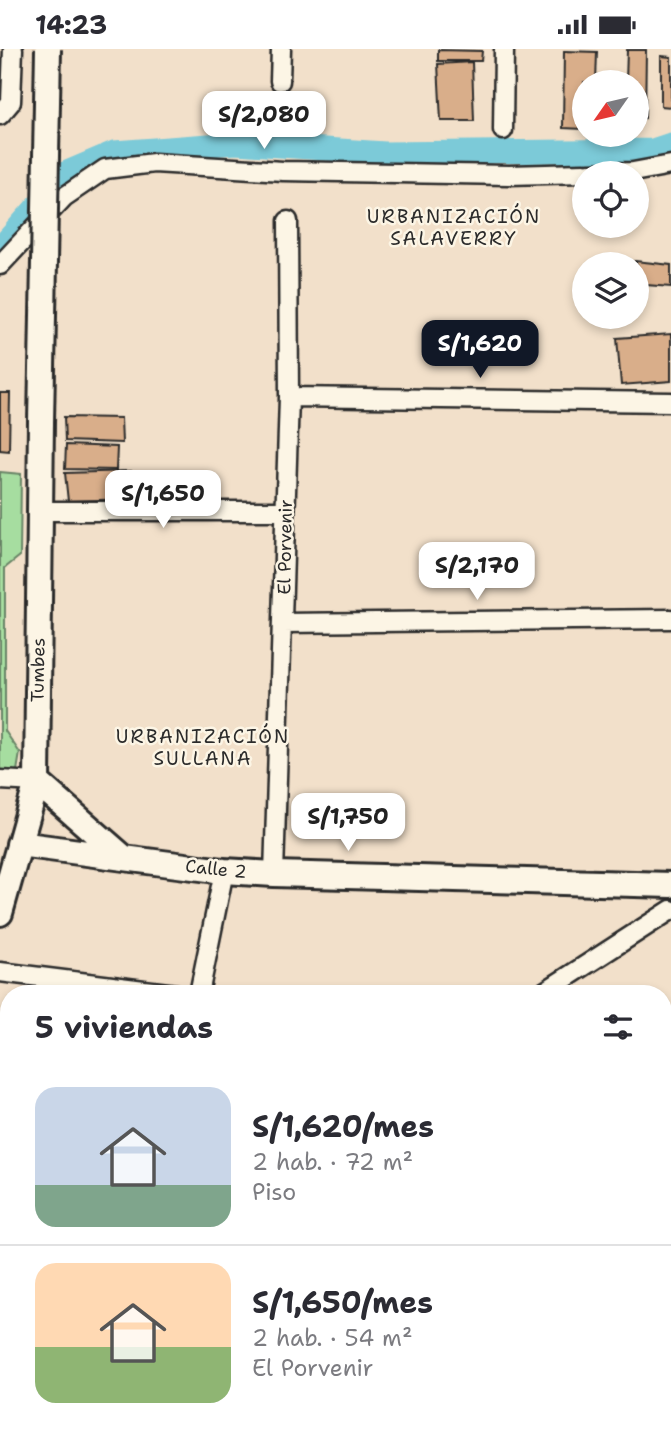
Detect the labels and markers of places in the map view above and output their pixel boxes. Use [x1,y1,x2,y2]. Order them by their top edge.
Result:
pin: S/2,080 [199,91,329,151]
pin: S/1,620 [415,321,545,380]
pin: S/1,650 [98,470,228,530]
pin: S/2,170 [412,543,542,602]
pin: S/1,750 [283,793,413,853]

